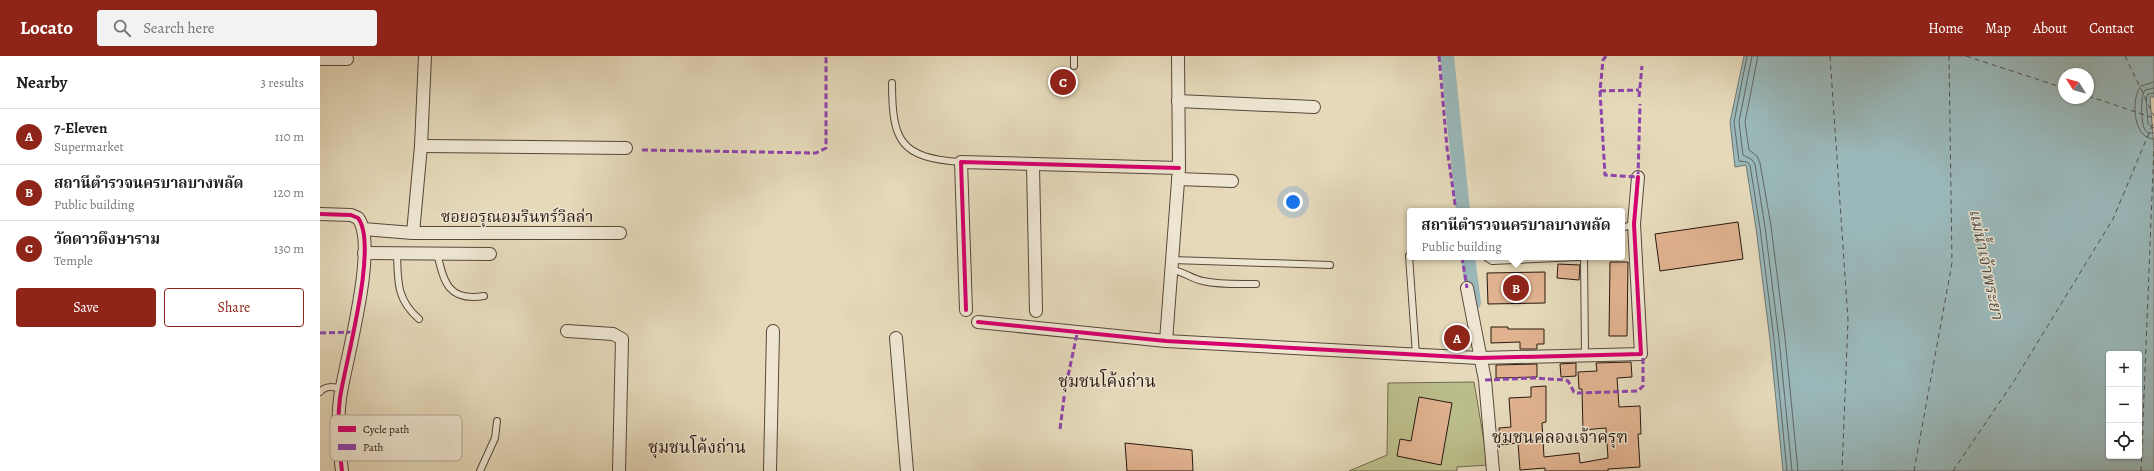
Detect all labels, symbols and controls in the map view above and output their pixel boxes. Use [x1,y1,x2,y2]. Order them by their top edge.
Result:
search box [97,10,377,46]
text: Locato [20,15,73,41]
icon: search [111,17,133,39]
text: Search here [143,18,215,38]
text: Home [1928,19,1963,38]
text: Map [1985,19,2011,38]
text: About [2033,19,2067,38]
text: Contact [2089,19,2134,38]
pin: C [1050,67,1076,97]
north arrow [2058,68,2094,104]
text: Nearby [16,71,67,94]
text: 3 results [260,74,304,91]
text: 7-Eleven [54,118,107,138]
text: A [25,128,33,145]
text: 110 m [275,128,304,145]
text: Supermarket [54,138,124,155]
text: สถานีตำรวจนครบาลบางพลัด [54,173,243,193]
text: B [25,184,33,201]
text: 120 m [273,184,304,201]
your location [1283,192,1303,212]
text: Public building [54,196,134,213]
street label: ซอยอรุณอมรินทร์วิลล่า [441,206,593,228]
water label: แม่น้ำเจ้าพระยา [1963,206,2010,322]
popup [1407,208,1625,260]
text: สถานีตำรวจนครบาลบางพลัด [1421,215,1611,235]
text: วัดดาวดึงษาราม [54,229,160,249]
text: Public building [1421,238,1502,255]
text: C [25,240,33,257]
text: 130 m [274,240,304,257]
text: Temple [54,252,93,269]
pin: B [1503,273,1529,303]
button: Save [16,288,156,327]
button: Share [164,288,304,327]
pin: A [1444,323,1470,353]
map controls [2106,351,2142,459]
button: + [2106,351,2142,387]
district label: ชุมชนโค้งถ่าน [1058,368,1156,393]
button: − [2106,387,2142,423]
legend [330,415,462,461]
text: Cycle path [363,422,410,437]
button: locate [2106,423,2142,459]
district label: ชุมชนคลองเจ้าครุฑ [1492,426,1628,449]
district label: ชุมชนโค้งถ่าน [648,434,746,459]
text: Path [363,440,384,455]

